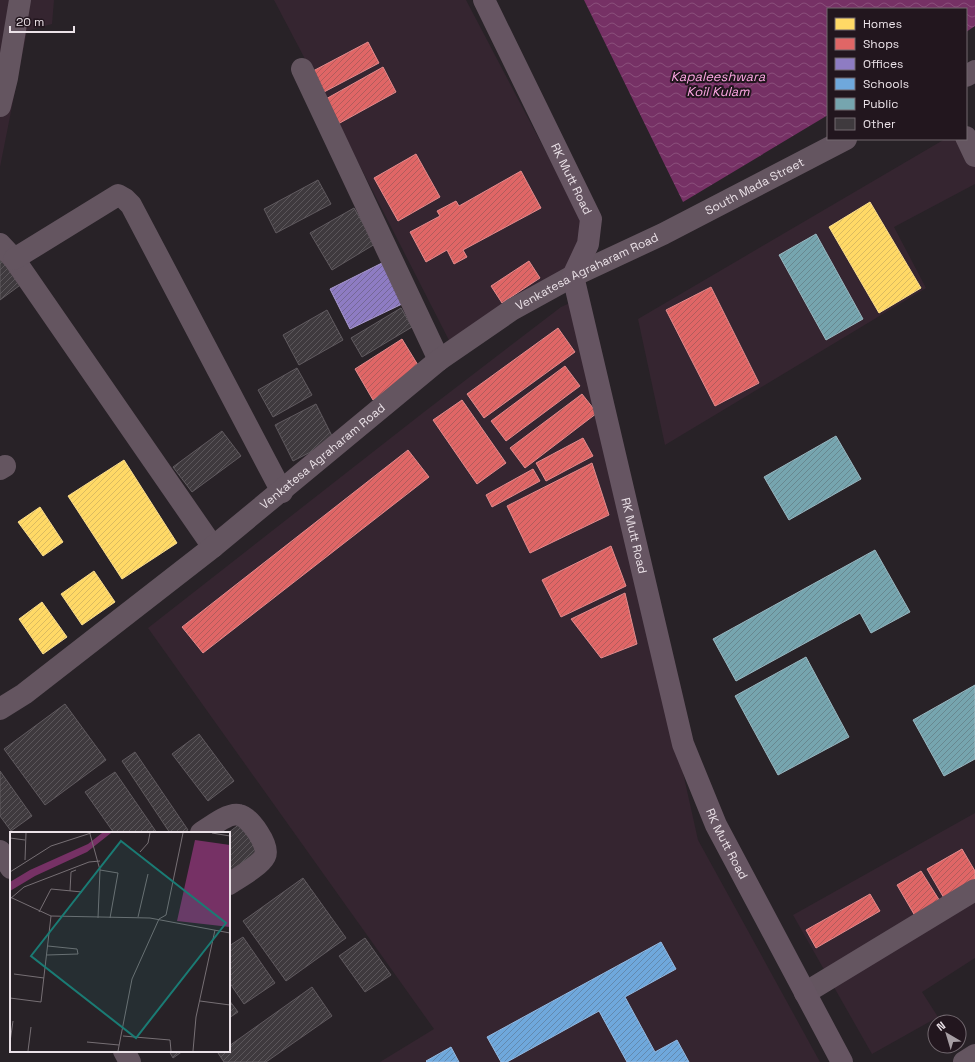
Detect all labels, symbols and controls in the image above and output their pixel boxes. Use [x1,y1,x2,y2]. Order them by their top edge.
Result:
scale bar [10,8,74,34]
legend [827,8,967,140]
text: 20 m [16,14,44,30]
text: Homes [863,16,902,32]
text: Shops [863,36,899,52]
text: Offices [863,56,903,72]
water label: Kapaleeshwara Koil Kulam [671,68,766,100]
text: Schools [863,76,909,92]
text: Public [863,96,898,112]
text: Other [863,116,896,132]
street label: RK Mutt Road [547,140,596,217]
street label: South Mada Street [702,154,807,219]
street label: Venkatesa Agraharam Road [513,229,661,314]
street label: Venkatesa Agraharam Road [257,400,388,513]
street label: RK Mutt Road [617,496,651,575]
street label: RK Mutt Road [702,806,751,882]
inset map [10,832,230,1052]
north arrow [927,1014,967,1054]
text: N [934,1018,948,1034]

